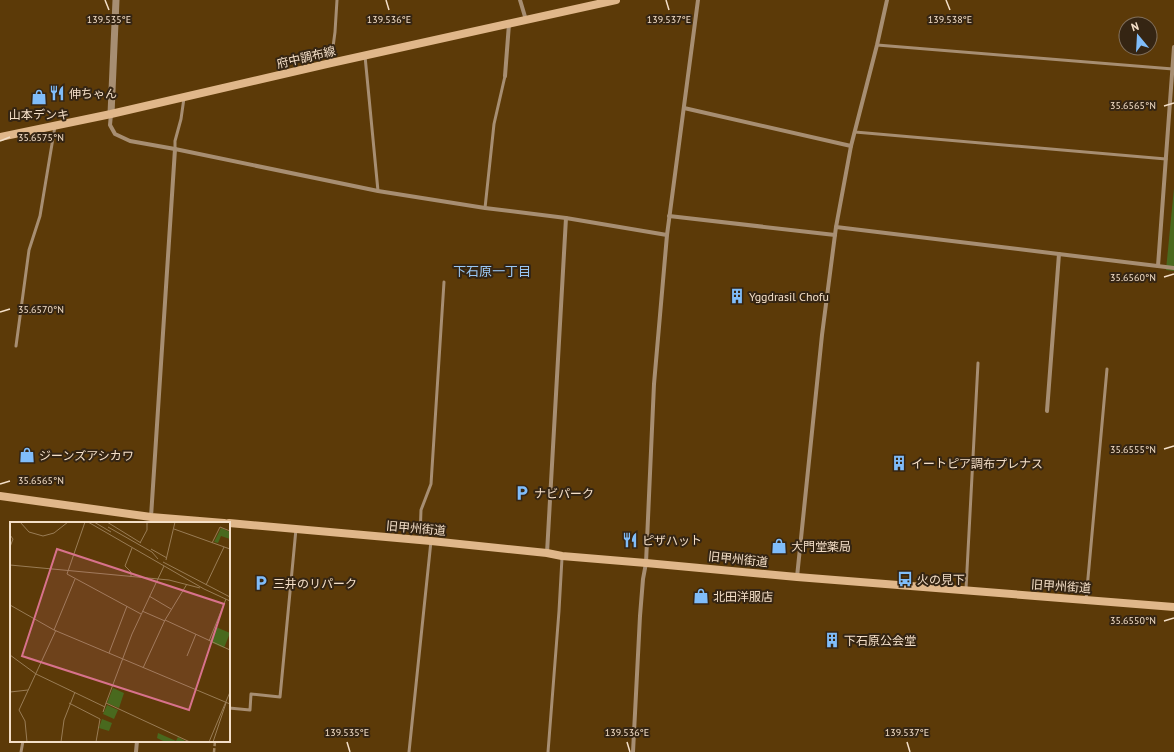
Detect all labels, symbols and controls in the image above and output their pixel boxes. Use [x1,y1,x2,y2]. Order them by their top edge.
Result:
text: 139.535°E [87,13,131,26]
text: 139.536°E [367,13,411,26]
text: 139.537°E [647,13,691,26]
text: 139.538°E [928,13,972,26]
north arrow [1118,16,1158,56]
text: N [1129,19,1141,34]
street label: 府中調布線 [275,43,337,71]
restaurant icon: 伸ちゃん [48,84,66,102]
place label: 伸ちゃん [69,86,117,101]
shop icon: 山本デンキ [30,88,48,106]
text: 35.6565°N [1110,99,1156,112]
place label: 山本デンキ [9,107,69,122]
text: 35.6575°N [18,131,64,144]
district label: 下石原一丁目 [453,263,531,280]
text: 35.6560°N [1110,271,1156,284]
building icon: Yggdrasil Chofu [728,287,746,305]
place label: Yggdrasil Chofu [749,289,829,304]
text: 35.6570°N [18,303,64,316]
text: 35.6555°N [1110,443,1156,456]
shop icon: ジーンズアシカワ [18,446,36,464]
place label: ジーンズアシカワ [39,448,134,463]
building icon: イートピア調布プレナス [890,454,908,472]
place label: イートピア調布プレナス [911,456,1043,471]
text: 35.6565°N [18,474,64,487]
parking icon: ナビパーク [513,484,531,502]
place label: ナビパーク [534,486,594,501]
street label: 旧甲州街道 [385,518,447,538]
inset map [10,522,230,742]
restaurant icon: ピザハット [621,531,639,549]
place label: ピザハット [642,533,702,548]
shop icon: 大門堂薬局 [770,537,788,555]
place label: 大門堂薬局 [791,539,851,554]
street label: 旧甲州街道 [707,548,769,570]
bus stop icon: 火の見下 [896,570,914,588]
place label: 火の見下 [917,572,965,587]
parking icon: 三井のリパーク [252,574,270,592]
place label: 三井のリパーク [273,576,357,591]
street label: 旧甲州街道 [1031,576,1091,596]
shop icon: 北田洋服店 [692,587,710,605]
place label: 北田洋服店 [713,589,773,604]
text: 35.6550°N [1110,614,1156,627]
building icon: 下石原公会堂 [823,631,841,649]
place label: 下石原公会堂 [844,633,916,648]
text: 139.535°E [325,726,369,739]
text: 139.536°E [605,726,649,739]
text: 139.537°E [885,726,929,739]

